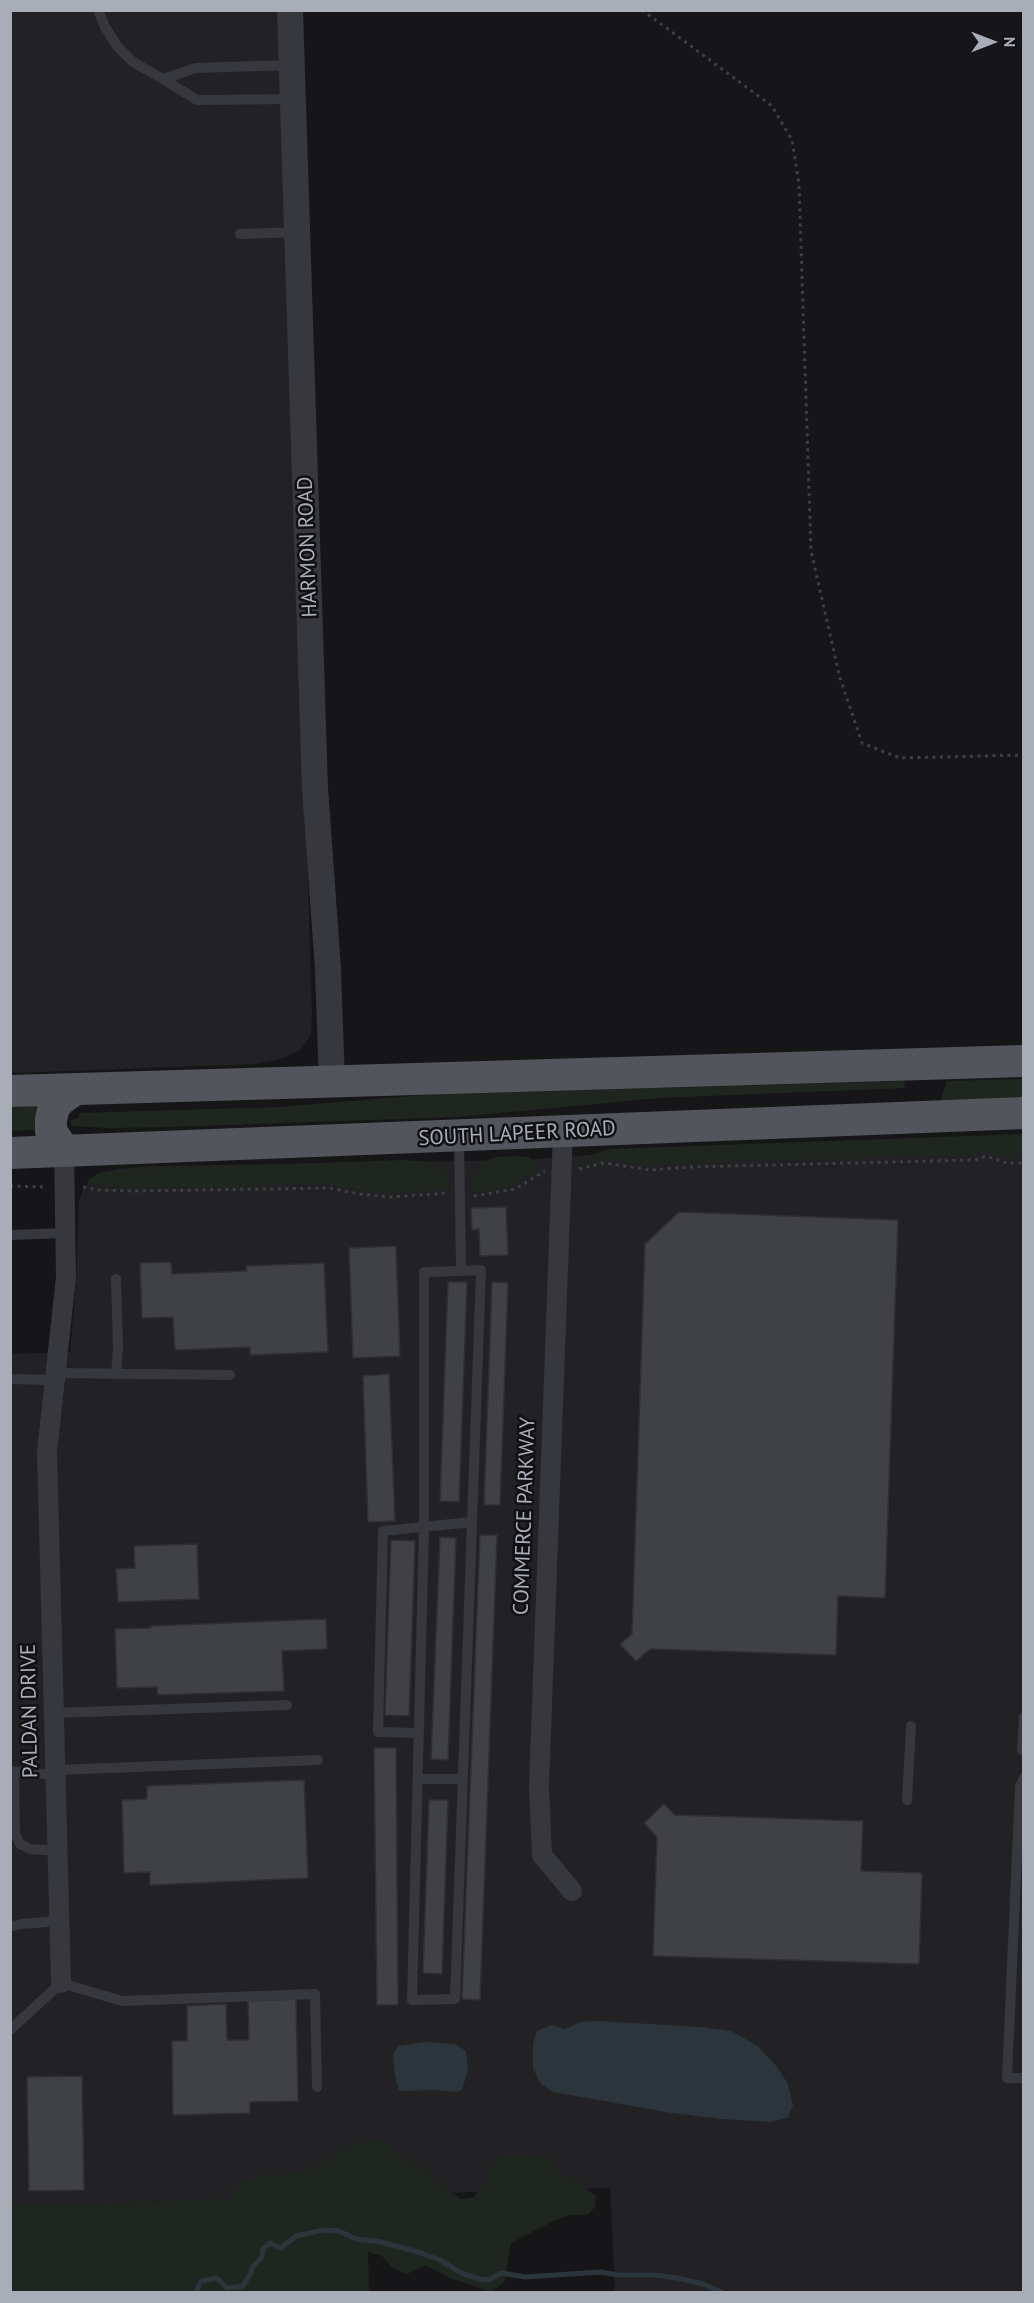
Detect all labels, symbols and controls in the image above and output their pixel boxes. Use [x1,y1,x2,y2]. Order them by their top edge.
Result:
north arrow [962,12,1022,72]
text: N [1000,37,1020,47]
street label: HARMON ROAD [293,476,323,618]
street label: SOUTH LAPEER ROAD [418,1116,616,1152]
street label: COMMERCE PARKWAY [509,1417,541,1615]
street label: PALDAN DRIVE [16,1644,44,1778]

